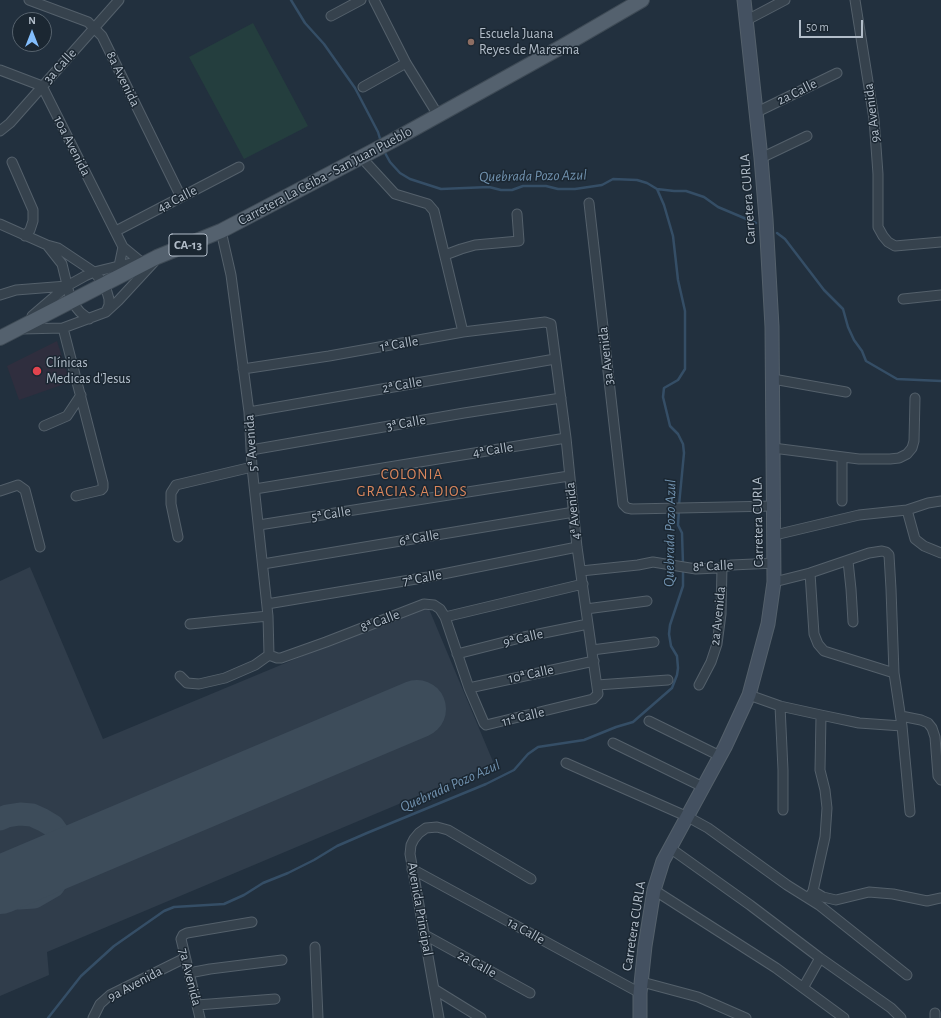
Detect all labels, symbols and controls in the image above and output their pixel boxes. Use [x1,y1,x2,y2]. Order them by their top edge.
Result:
north arrow [12,12,52,52]
scale bar [801,12,865,38]
text: N [28,15,36,26]
text: 50 m [806,21,829,33]
place label: Escuela Juana Reyes de Maresma [479,26,580,58]
marker: Escuela Juana Reyes de Maresma [466,37,476,47]
street label: 3a Calle [40,45,80,87]
street label: 8a Avenida [102,48,144,110]
street label: 2a Calle [774,75,820,109]
street label: 9a Avenida [860,82,884,144]
street label: 10a Avenida [50,113,94,179]
street label: Carretera La Ceiba - San Juan Pueblo [235,123,415,229]
street label: Carretera CURLA [736,153,760,245]
water label: Quebrada Pozo Azul [479,166,587,186]
street label: 4a Calle [154,182,200,216]
road number: CA-13 [169,234,207,256]
street label: 3a Avenida [595,326,617,386]
street label: 1ª Calle [378,332,420,356]
place label: Clínicas Medicas d'Jesus [46,355,131,388]
marker: Clínicas Medicas d'Jesus [31,365,43,377]
street label: 2ª Calle [381,373,423,397]
street label: 3ª Calle [385,411,427,435]
street label: 5ª Avenida [241,414,261,472]
street label: 4ª Calle [472,439,514,461]
district label: COLONIA GRACIAS A DIOS [356,465,468,500]
street label: Carretera CURLA [749,477,767,567]
water label: Quebrada Pozo Azul [660,479,680,587]
street label: 4ª Avenida [562,481,584,541]
street label: 5ª Calle [310,503,352,525]
street label: 6ª Calle [398,526,440,550]
street label: 8ª Calle [692,557,734,575]
street label: 7ª Calle [401,566,443,590]
street label: 2a Avenida [707,586,729,646]
street label: 8ª Calle [358,606,402,636]
street label: 9ª Calle [501,625,545,651]
street label: 10ª Calle [507,661,555,687]
street label: 11ª Calle [500,704,546,730]
water label: Quebrada Pozo Azul [397,756,503,816]
street label: Avenida Principal [404,861,436,957]
street label: Carretera CURLA [619,880,649,972]
street label: 1a Calle [504,914,548,948]
street label: 7a Avenida [175,946,205,1008]
street label: 2a Calle [454,946,500,982]
street label: 9a Avenida [105,963,165,1005]

